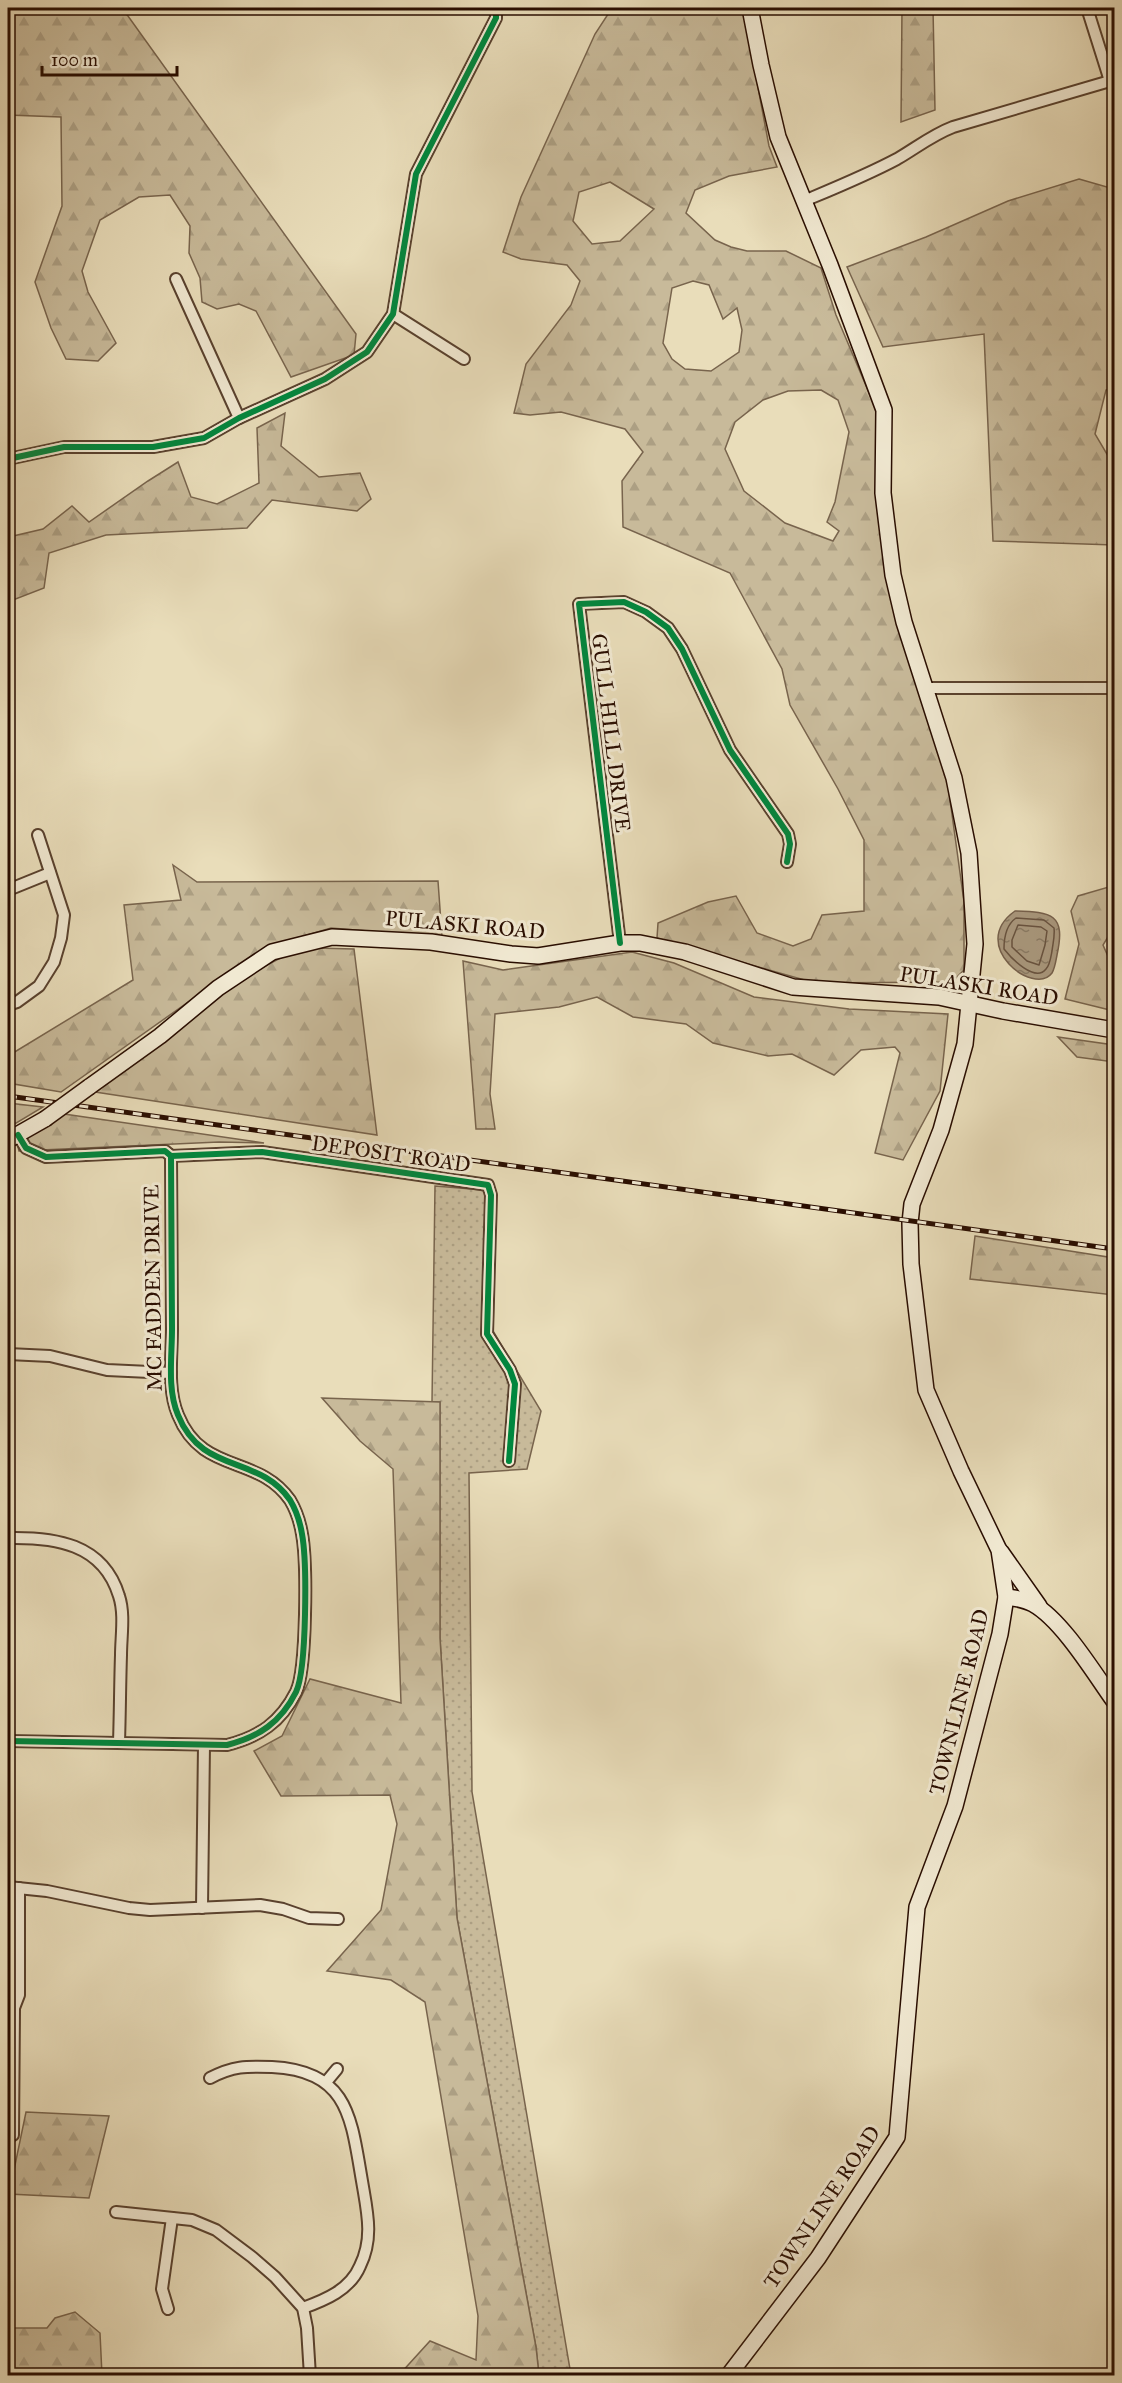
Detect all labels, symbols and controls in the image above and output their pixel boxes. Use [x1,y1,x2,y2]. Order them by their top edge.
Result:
scale bar [42,39,177,77]
text: 100 m [51,49,98,71]
street label: GULL HILL DRIVE [586,632,636,834]
street label: PULASKI ROAD [384,905,546,945]
street label: PULASKI ROAD [898,961,1060,1011]
street label: DEPOSIT ROAD [310,1130,472,1178]
street label: MC FADDEN DRIVE [138,1184,168,1392]
street label: TOWNLINE ROAD [923,1606,995,1798]
street label: TOWNLINE ROAD [758,2121,886,2293]

